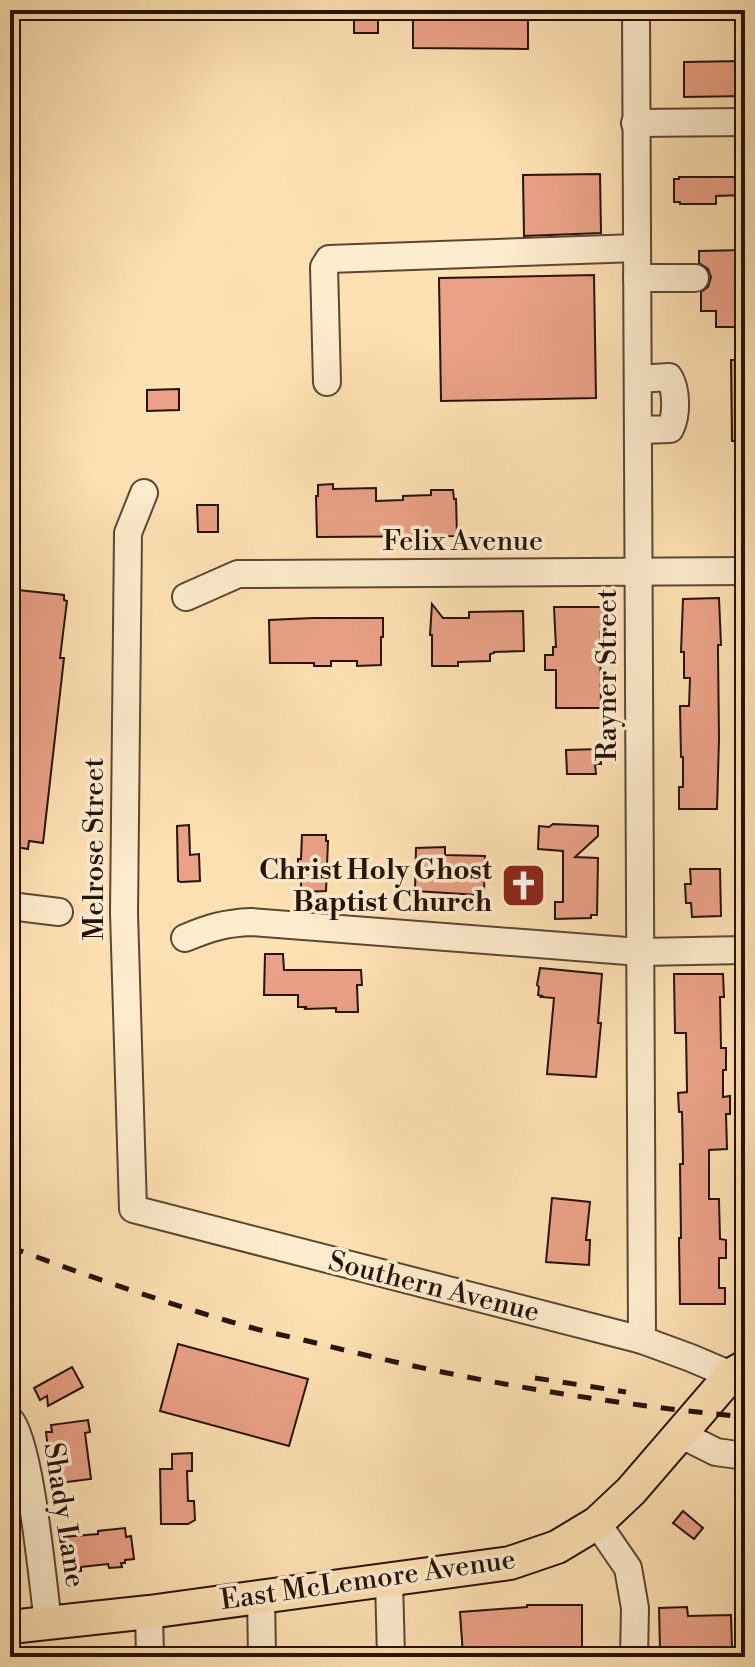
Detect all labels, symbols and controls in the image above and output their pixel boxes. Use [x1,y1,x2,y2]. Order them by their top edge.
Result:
street label: Felix Avenue [383,524,543,559]
street label: Rayner Street [590,589,625,761]
street label: Melrose Street [77,757,112,940]
place label: Christ Holy Ghost Baptist Church [259,853,493,920]
church icon: Christ Holy Ghost Baptist Church [499,862,547,910]
street label: Southern Avenue [325,1244,543,1330]
street label: Shady Lane [35,1440,93,1590]
street label: East McLemore Avenue [218,1542,518,1618]

